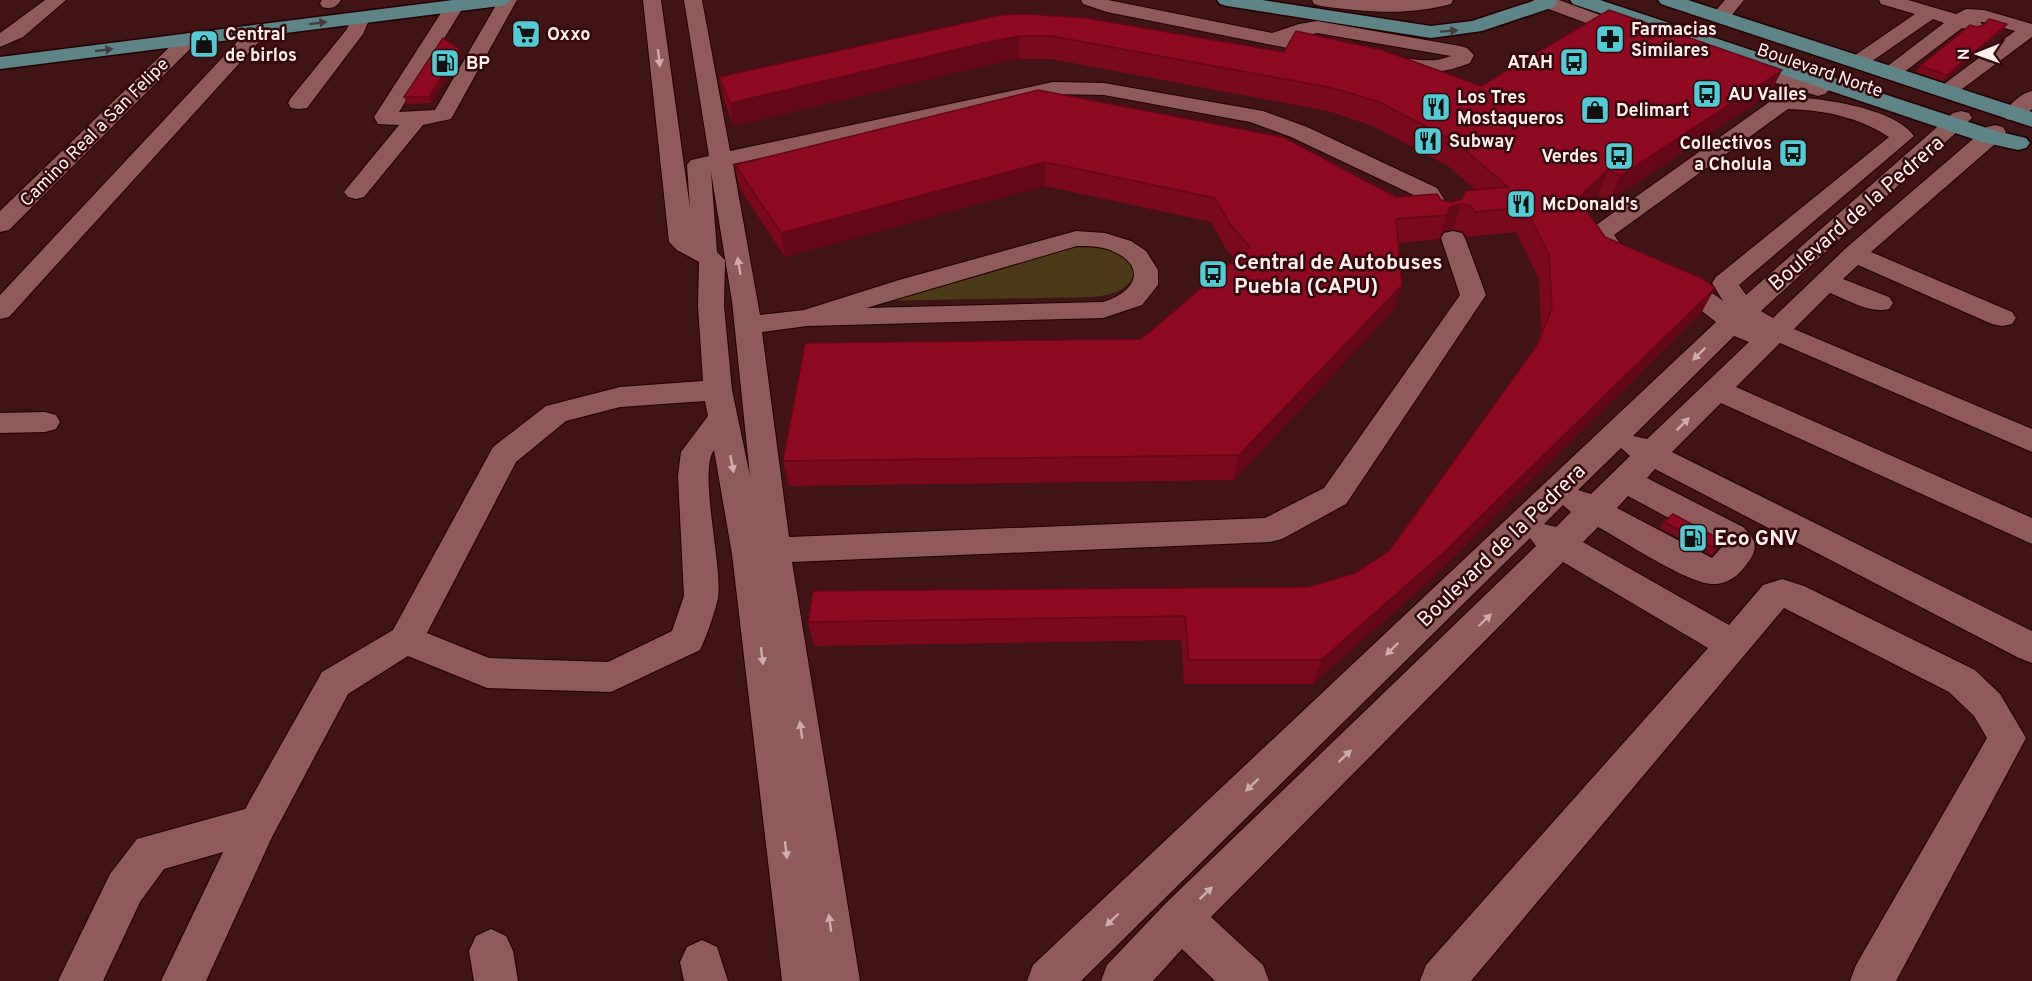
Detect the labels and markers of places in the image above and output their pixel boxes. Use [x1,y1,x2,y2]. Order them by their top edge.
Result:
supermarket icon: Oxxo [510,18,542,50]
place label: Farmacias Similares [1631,19,1717,63]
pharmacy icon: Farmacias Similares [1594,23,1626,55]
place label: Central de birlos [225,24,297,68]
place label: Oxxo [547,24,590,47]
shop icon: Central de birlos [188,28,220,60]
bus stop icon: ATAH [1558,46,1590,78]
fuel station icon: BP [429,47,461,79]
place label: ATAH [1507,52,1553,75]
place label: BP [466,53,490,76]
bus stop icon: AU Valles [1691,78,1723,110]
place label: AU Valles [1728,84,1807,107]
place label: Los Tres Mostaqueros [1457,87,1564,131]
restaurant icon: Los Tres Mostaqueros [1420,91,1452,123]
shop icon: Delimart [1579,94,1611,126]
place label: Delimart [1616,100,1689,123]
restaurant icon: Subway [1412,125,1444,157]
place label: Subway [1449,131,1514,154]
place label: Collectivos a Cholula [1679,133,1772,177]
bus stop icon: Collectivos a Cholula [1777,137,1809,169]
bus stop icon: Verdes [1603,140,1635,172]
place label: Verdes [1541,146,1598,169]
restaurant icon: McDonald's [1505,188,1537,220]
place label: McDonald's [1542,194,1638,217]
place label: Central de Autobuses Puebla (CAPU) [1234,250,1443,301]
bus stop icon: Central de Autobuses Puebla (CAPU) [1197,258,1229,290]
fuel station icon: Eco GNV [1677,522,1709,554]
place label: Eco GNV [1714,526,1798,553]

